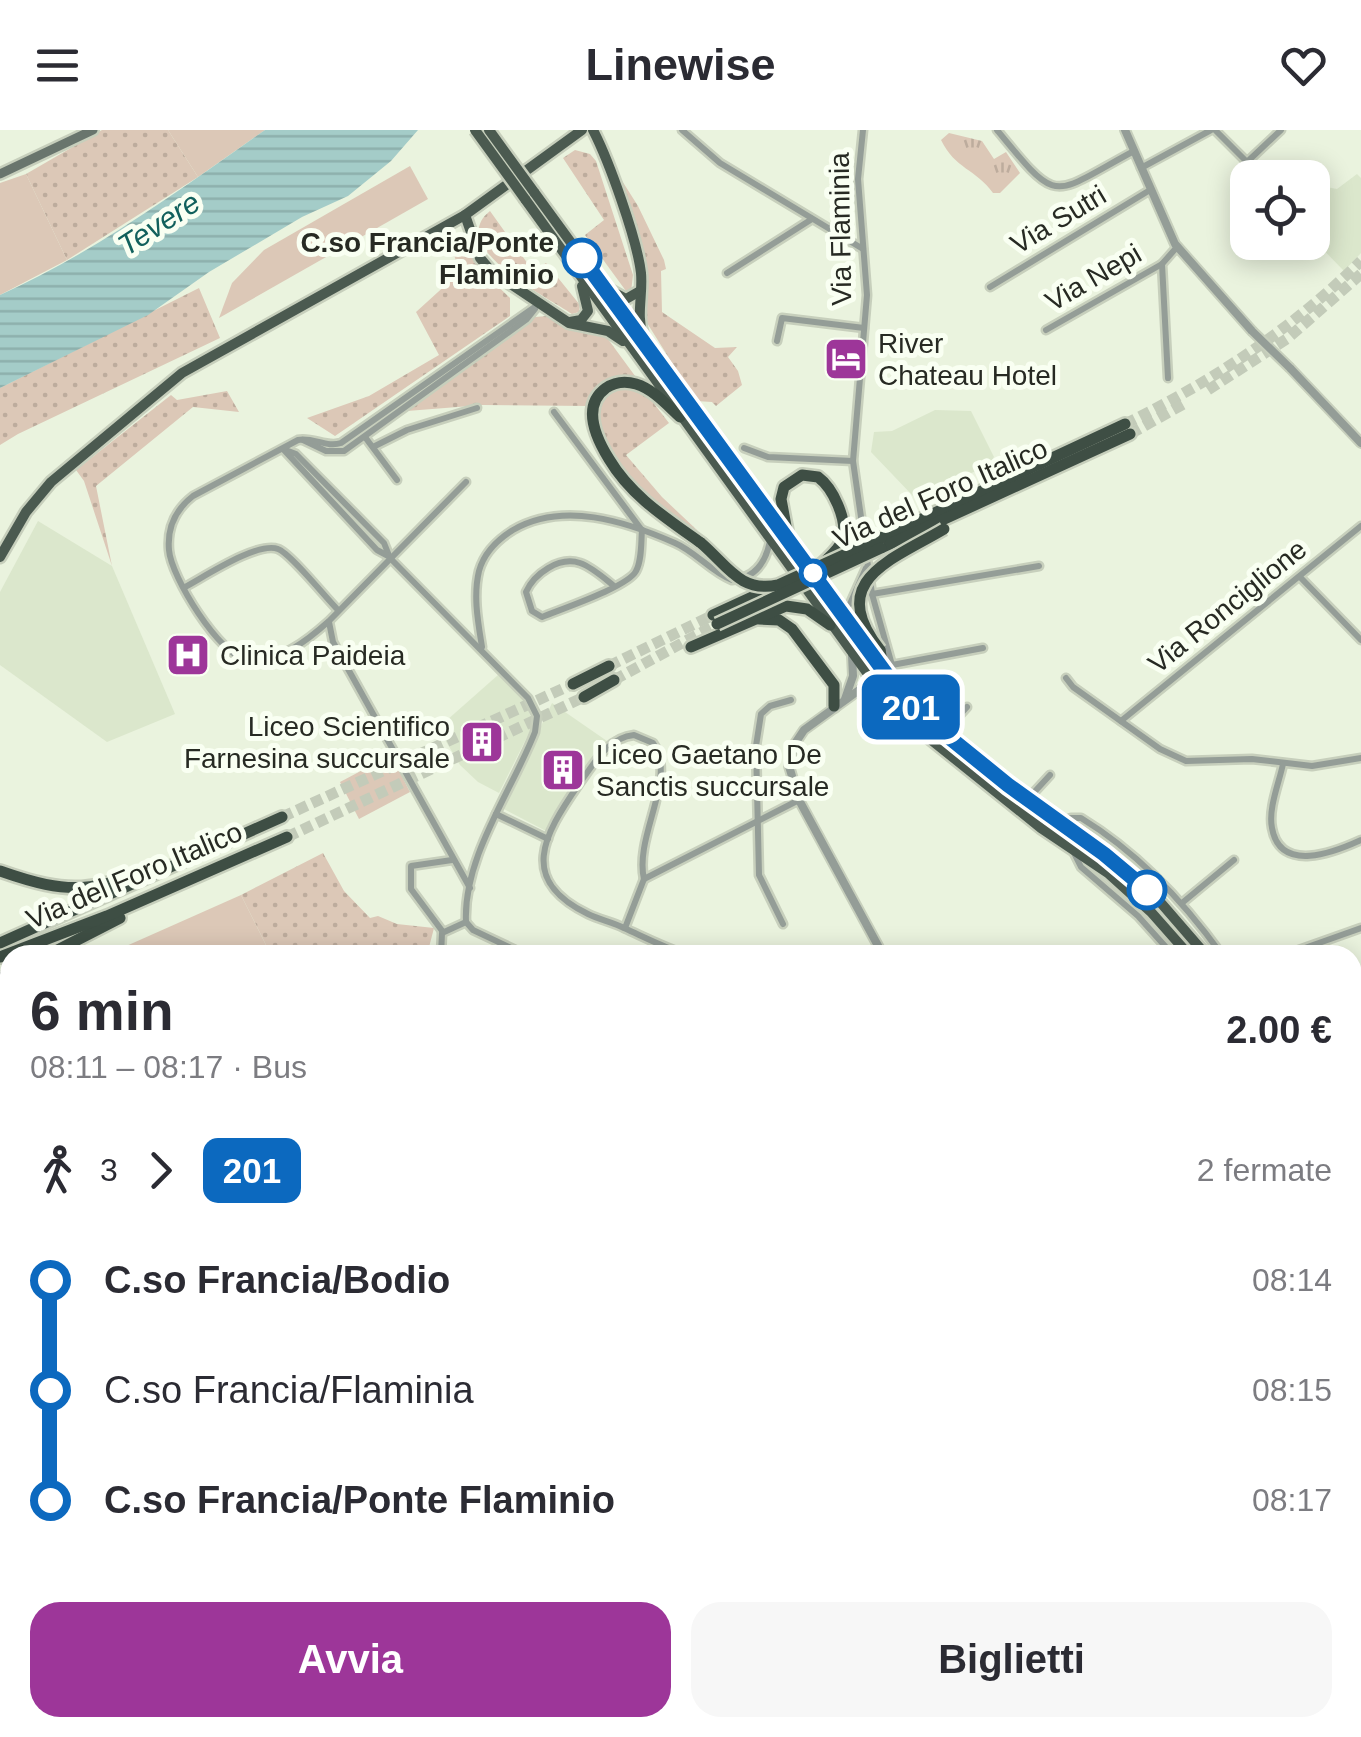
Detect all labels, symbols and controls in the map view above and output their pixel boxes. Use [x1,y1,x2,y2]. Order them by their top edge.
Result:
icon: menu [30,38,85,93]
icon: heart [1276,38,1331,93]
text: Linewise [585,39,776,90]
street label: Via Flaminia [824,152,857,306]
map controls [1230,160,1330,260]
button: locate [1230,160,1330,260]
street label: Via Sutri [1005,179,1111,260]
water label: Tevere [112,185,206,262]
place label: C.so Francia/Ponte Flaminio [300,227,554,290]
street label: Via Nepi [1040,238,1147,317]
marker: C.so Francia/Ponte Flaminio [563,239,601,277]
place label: River Chateau Hotel [878,328,1057,391]
hotel icon: River Chateau Hotel [823,336,869,382]
street label: Via del Foro Italico [828,432,1052,555]
street label: Via Ronciglione [1142,533,1312,679]
unlabelled marker [800,560,826,586]
hospital icon: Clinica Paideia [165,632,211,678]
place label: Clinica Paideia [220,640,406,671]
line badge: 201 [854,674,968,740]
text: 201 [882,688,940,727]
place label: Liceo Scientifico Farnesina succursale [184,711,450,774]
building icon: Liceo Scientifico Farnesina succursale [459,719,505,765]
place label: Liceo Gaetano De Sanctis succursale [596,739,829,802]
building icon: Liceo Gaetano De Sanctis succursale [540,747,586,793]
street label: Via del Foro Italico [22,816,247,935]
unlabelled marker [1128,871,1166,909]
text: 6 min [30,980,174,1042]
text: 2.00 € [1226,1009,1332,1051]
text: 08:11 – 08:17 · Bus [30,1049,307,1085]
icon: walk [30,1143,85,1198]
icon: forward [133,1143,188,1198]
text: 201 [223,1151,281,1190]
text: 3 [100,1152,118,1188]
text: 2 fermate [1197,1152,1332,1188]
text: C.so Francia/Bodio [104,1259,450,1301]
text: 08:14 [1252,1262,1332,1298]
text: C.so Francia/Flaminia [104,1369,474,1411]
text: 08:15 [1252,1372,1332,1408]
text: C.so Francia/Ponte Flaminio [104,1479,615,1521]
text: 08:17 [1252,1482,1332,1518]
button: Avvia [30,1602,671,1717]
button: Biglietti [691,1602,1332,1717]

